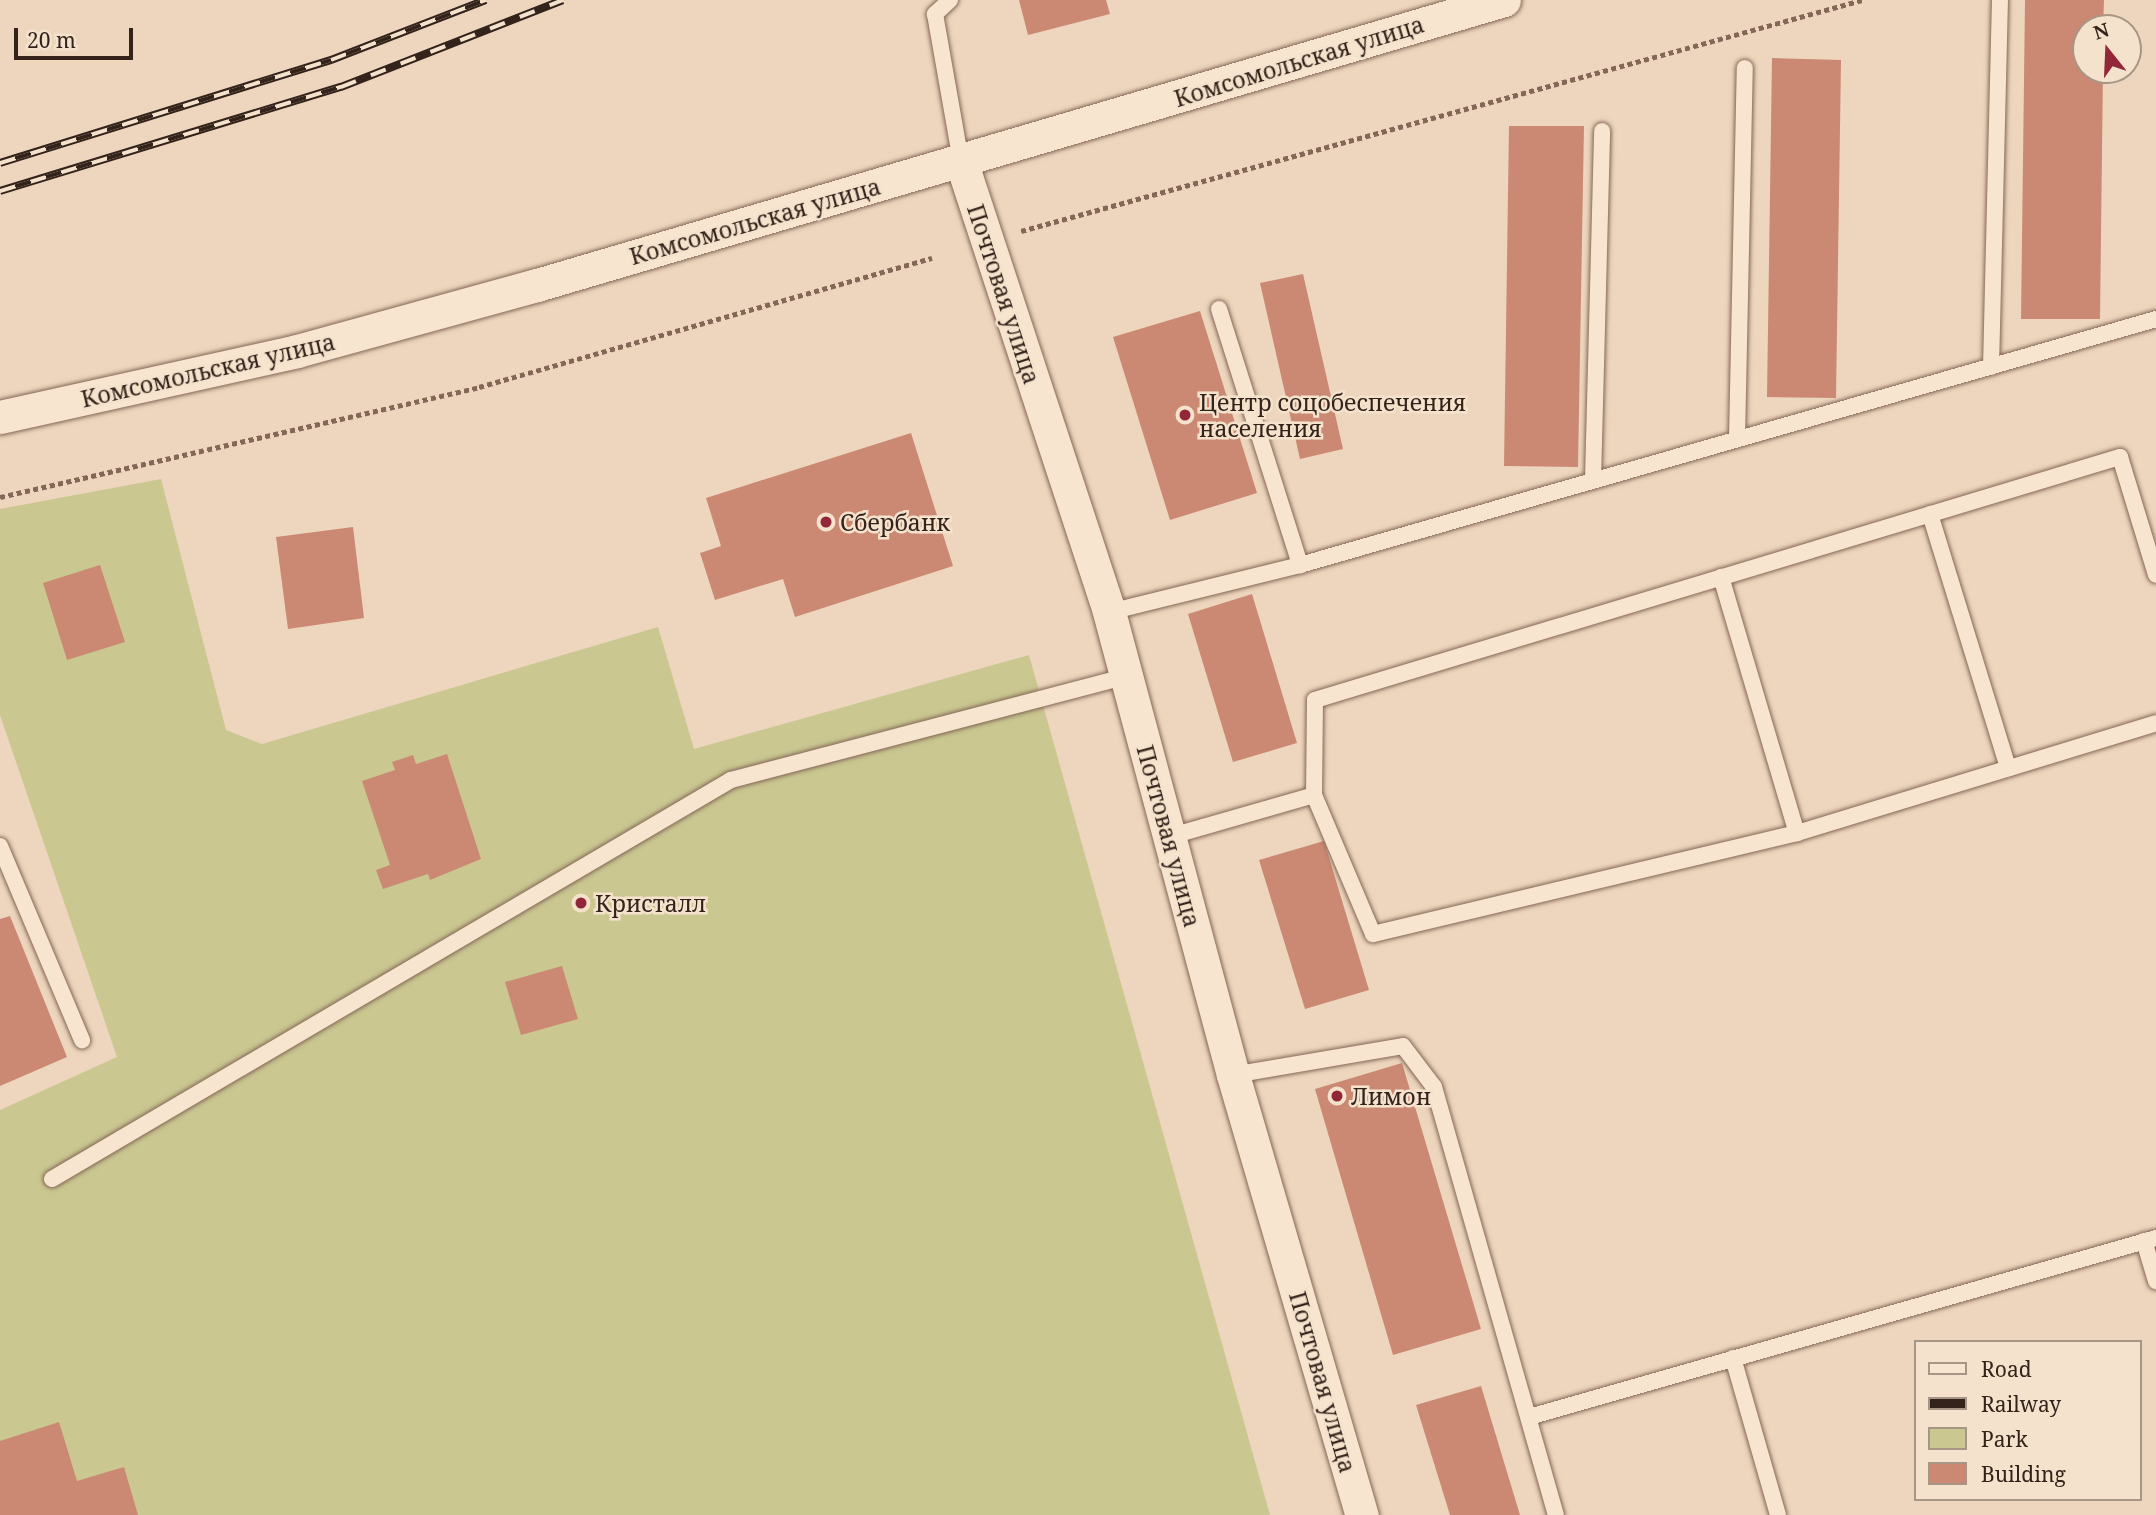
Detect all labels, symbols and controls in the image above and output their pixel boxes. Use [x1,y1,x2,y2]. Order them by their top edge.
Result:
street label: Комсомольская улица [1171,10,1427,112]
scale bar [18,14,136,58]
north arrow [2072,14,2142,84]
text: N [2090,16,2112,46]
text: 20 m [27,26,76,54]
street label: Комсомольская улица [626,172,884,270]
street label: Почтовая улица [962,201,1046,387]
street label: Комсомольская улица [78,327,338,413]
place label: Центр соцобеспечения населения [1199,388,1466,442]
marker: Центр соцобеспечения населения [1177,407,1193,423]
place label: Сбербанк [840,508,950,536]
marker: Сбербанк [818,514,834,530]
street label: Почтовая улица [1131,742,1207,930]
place label: Кристалл [595,889,706,917]
marker: Кристалл [573,895,589,911]
place label: Лимон [1351,1082,1431,1110]
marker: Лимон [1329,1088,1345,1104]
street label: Почтовая улица [1284,1288,1362,1476]
legend [1914,1340,2142,1501]
text: Road [1981,1355,2032,1383]
text: Railway [1981,1390,2061,1418]
text: Park [1981,1425,2028,1453]
text: Building [1981,1460,2066,1488]

